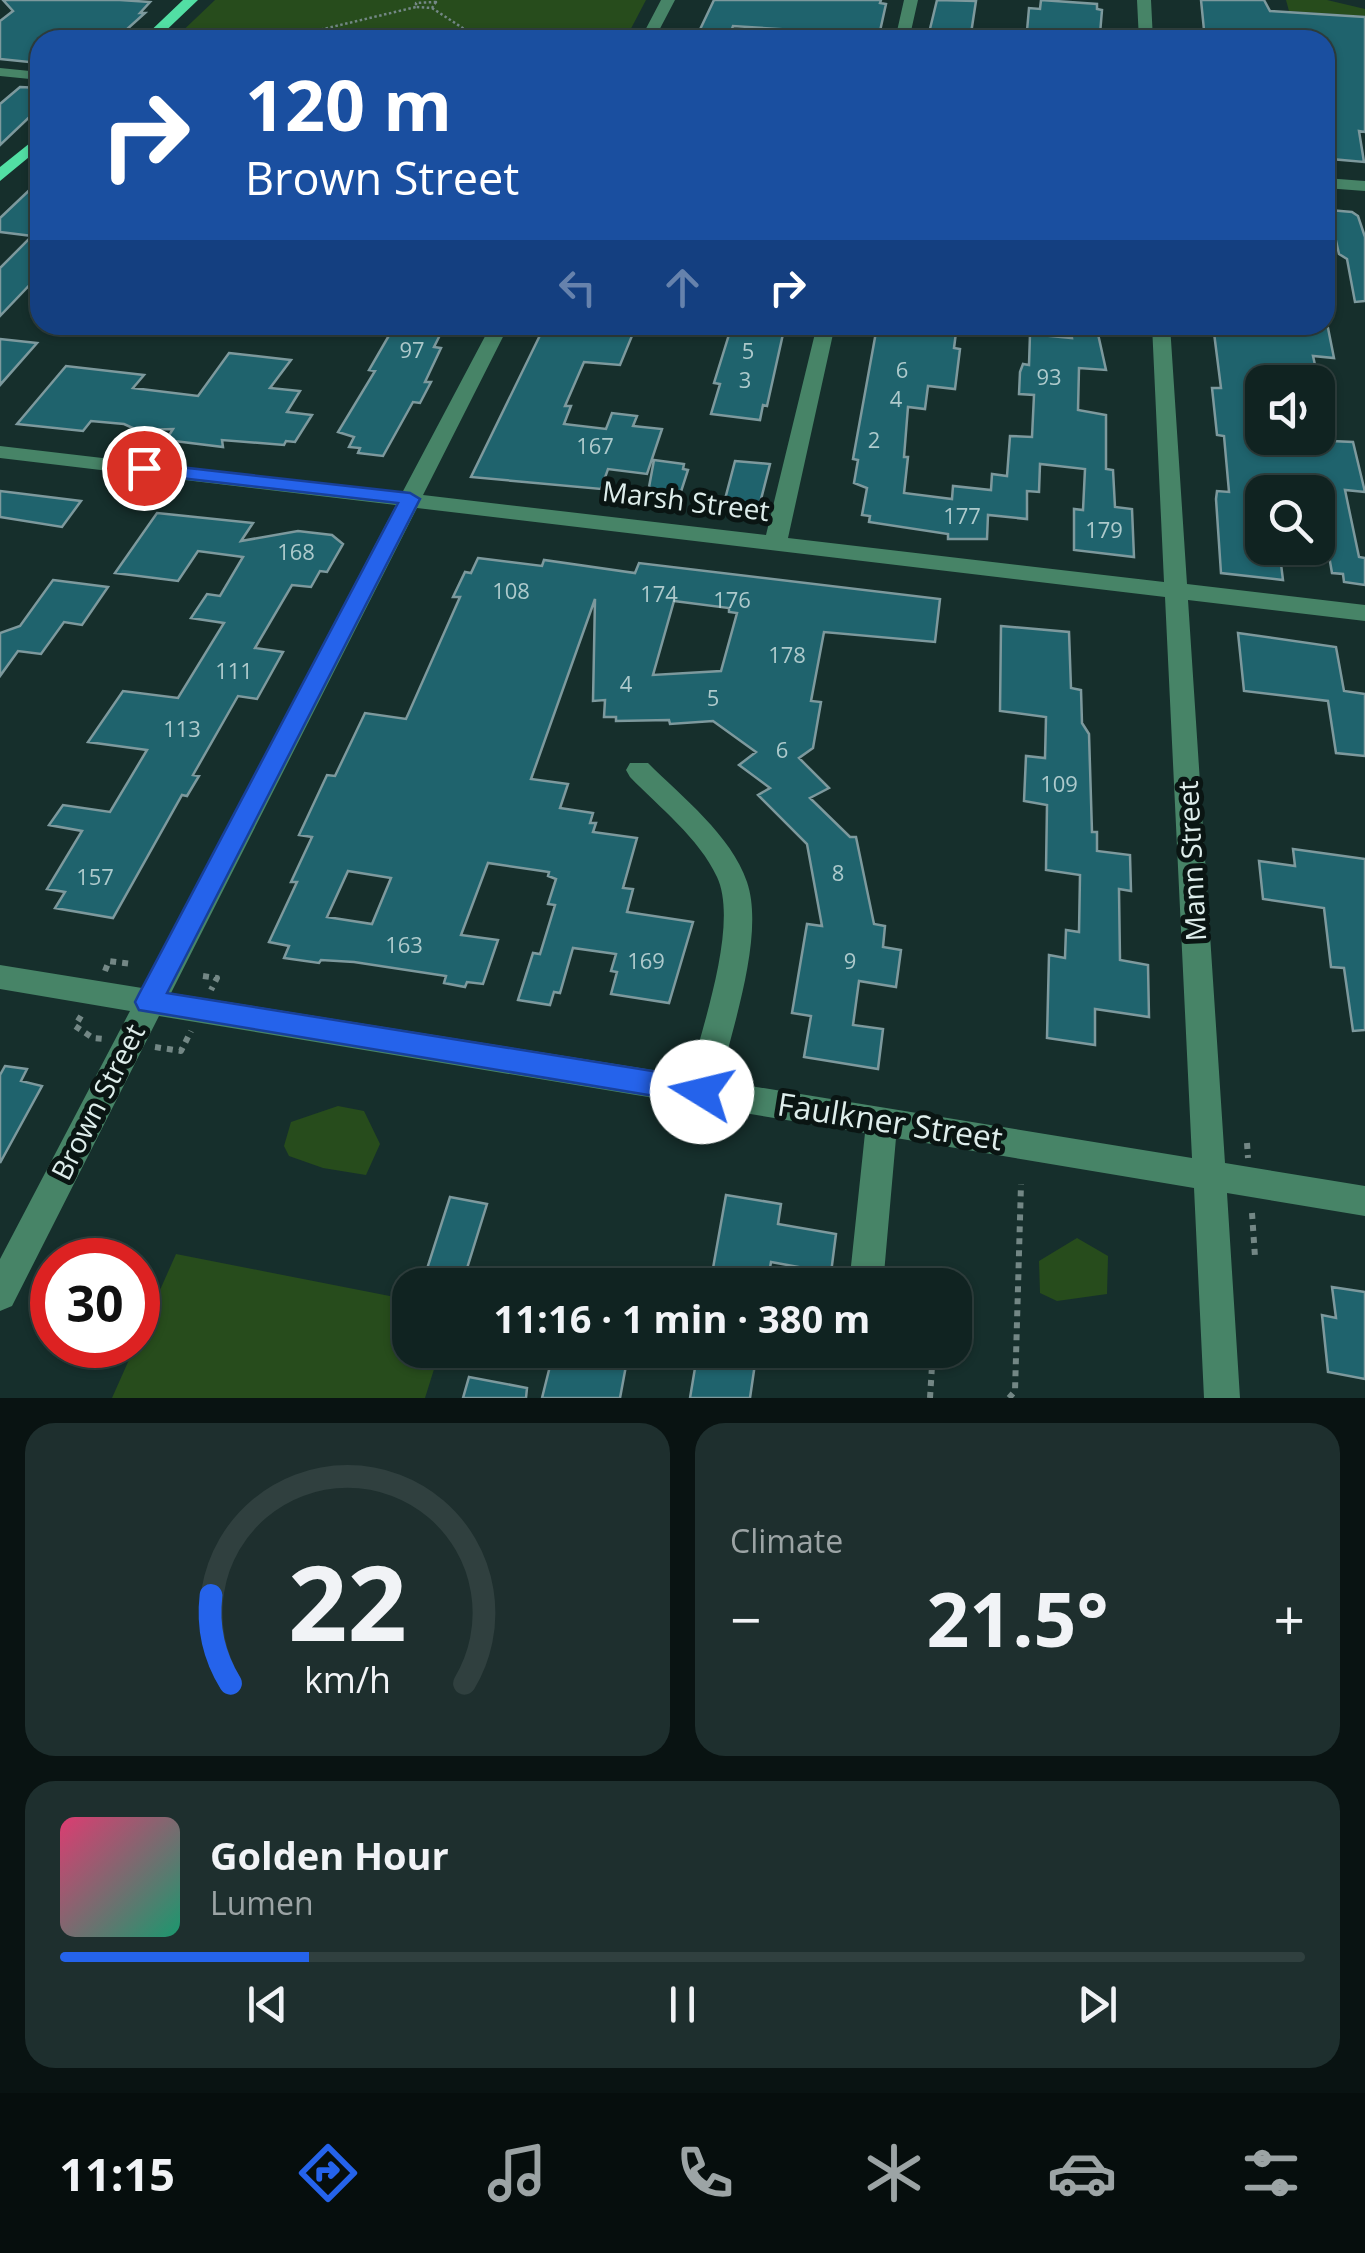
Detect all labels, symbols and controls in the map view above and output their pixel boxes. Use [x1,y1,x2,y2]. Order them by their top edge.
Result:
text: 120 m [245,56,452,152]
icon: right [80,70,210,200]
text: Brown Street [245,147,519,208]
icon: left [550,260,605,315]
icon: ahead [655,260,710,315]
icon: right [760,260,815,315]
house number: 97 [399,334,425,364]
house number: 5 [742,335,754,365]
house number: 6 [896,354,908,384]
house number: 93 [1036,361,1062,391]
house number: 3 [739,364,751,394]
map controls [1245,365,1335,565]
button: sound [1245,365,1335,455]
house number: 4 [890,383,903,413]
house number: 2 [868,424,880,454]
pin [102,426,187,511]
house number: 167 [576,430,614,460]
icon: arrive [117,441,172,496]
street label: Marsh Street [600,471,772,529]
button: search [1245,475,1335,565]
house number: 177 [943,500,981,530]
house number: 179 [1085,514,1123,544]
house number: 168 [277,536,315,566]
house number: 108 [492,575,530,605]
house number: 174 [640,578,678,608]
house number: 176 [713,584,751,614]
house number: 178 [768,639,806,669]
house number: 111 [215,655,253,685]
house number: 4 [620,668,633,698]
house number: 5 [707,682,719,712]
house number: 113 [163,713,201,743]
house number: 6 [776,734,788,764]
house number: 109 [1040,768,1078,798]
street label: Mann Street [1168,780,1214,942]
house number: 8 [832,857,844,887]
house number: 157 [76,861,114,891]
house number: 163 [385,929,423,959]
house number: 169 [627,945,665,975]
house number: 9 [844,945,856,975]
street label: Brown Street [41,1017,153,1186]
position arrow [650,1040,754,1144]
street label: Faulkner Street [775,1082,1006,1160]
speed limit sign: 30 [30,1238,160,1368]
text: 11:16 · 1 min · 380 m [494,1292,870,1344]
text: Climate [730,1519,843,1562]
text: 22 [288,1530,407,1671]
text: 21.5° [926,1567,1109,1669]
text: − [730,1581,761,1656]
text: + [1274,1581,1305,1656]
text: km/h [304,1655,391,1703]
text: Golden Hour [210,1829,449,1881]
text: Lumen [210,1881,314,1924]
icon: previous [240,1977,295,2032]
icon: pause [655,1977,710,2032]
icon: next [1070,1977,1125,2032]
icon: directions [293,2138,363,2208]
icon: music [482,2138,552,2208]
icon: phone [670,2138,740,2208]
icon: climate [859,2138,929,2208]
icon: car [1047,2138,1117,2208]
icon: filters [1236,2138,1306,2208]
text: 11:15 [59,2143,175,2204]

